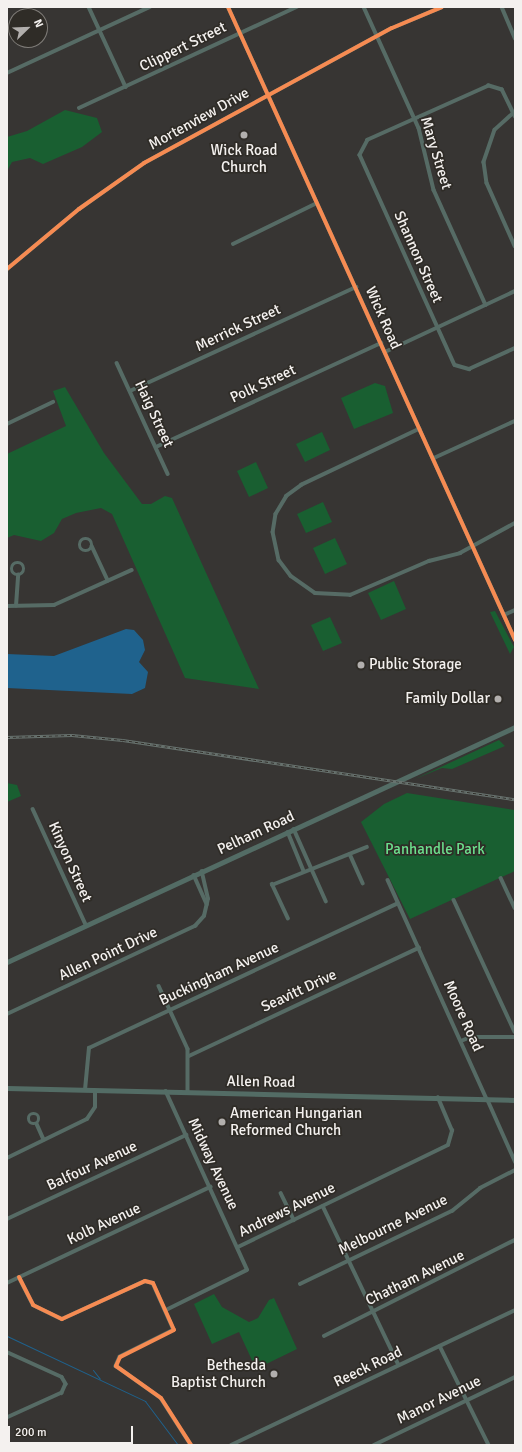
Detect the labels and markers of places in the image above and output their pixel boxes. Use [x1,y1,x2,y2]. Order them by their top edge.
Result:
marker: Wick Road Church [239,130,249,140]
place label: Wick Road Church [211,141,277,176]
place label: Public Storage [369,656,462,674]
marker: Public Storage [356,660,366,670]
place label: Family Dollar [405,690,490,708]
marker: Family Dollar [493,694,503,704]
place label: American Hungarian Reformed Church [230,1104,362,1139]
marker: American Hungarian Reformed Church [217,1117,227,1127]
place label: Bethesda Baptist Church [171,1356,266,1391]
marker: Bethesda Baptist Church [269,1369,279,1379]

